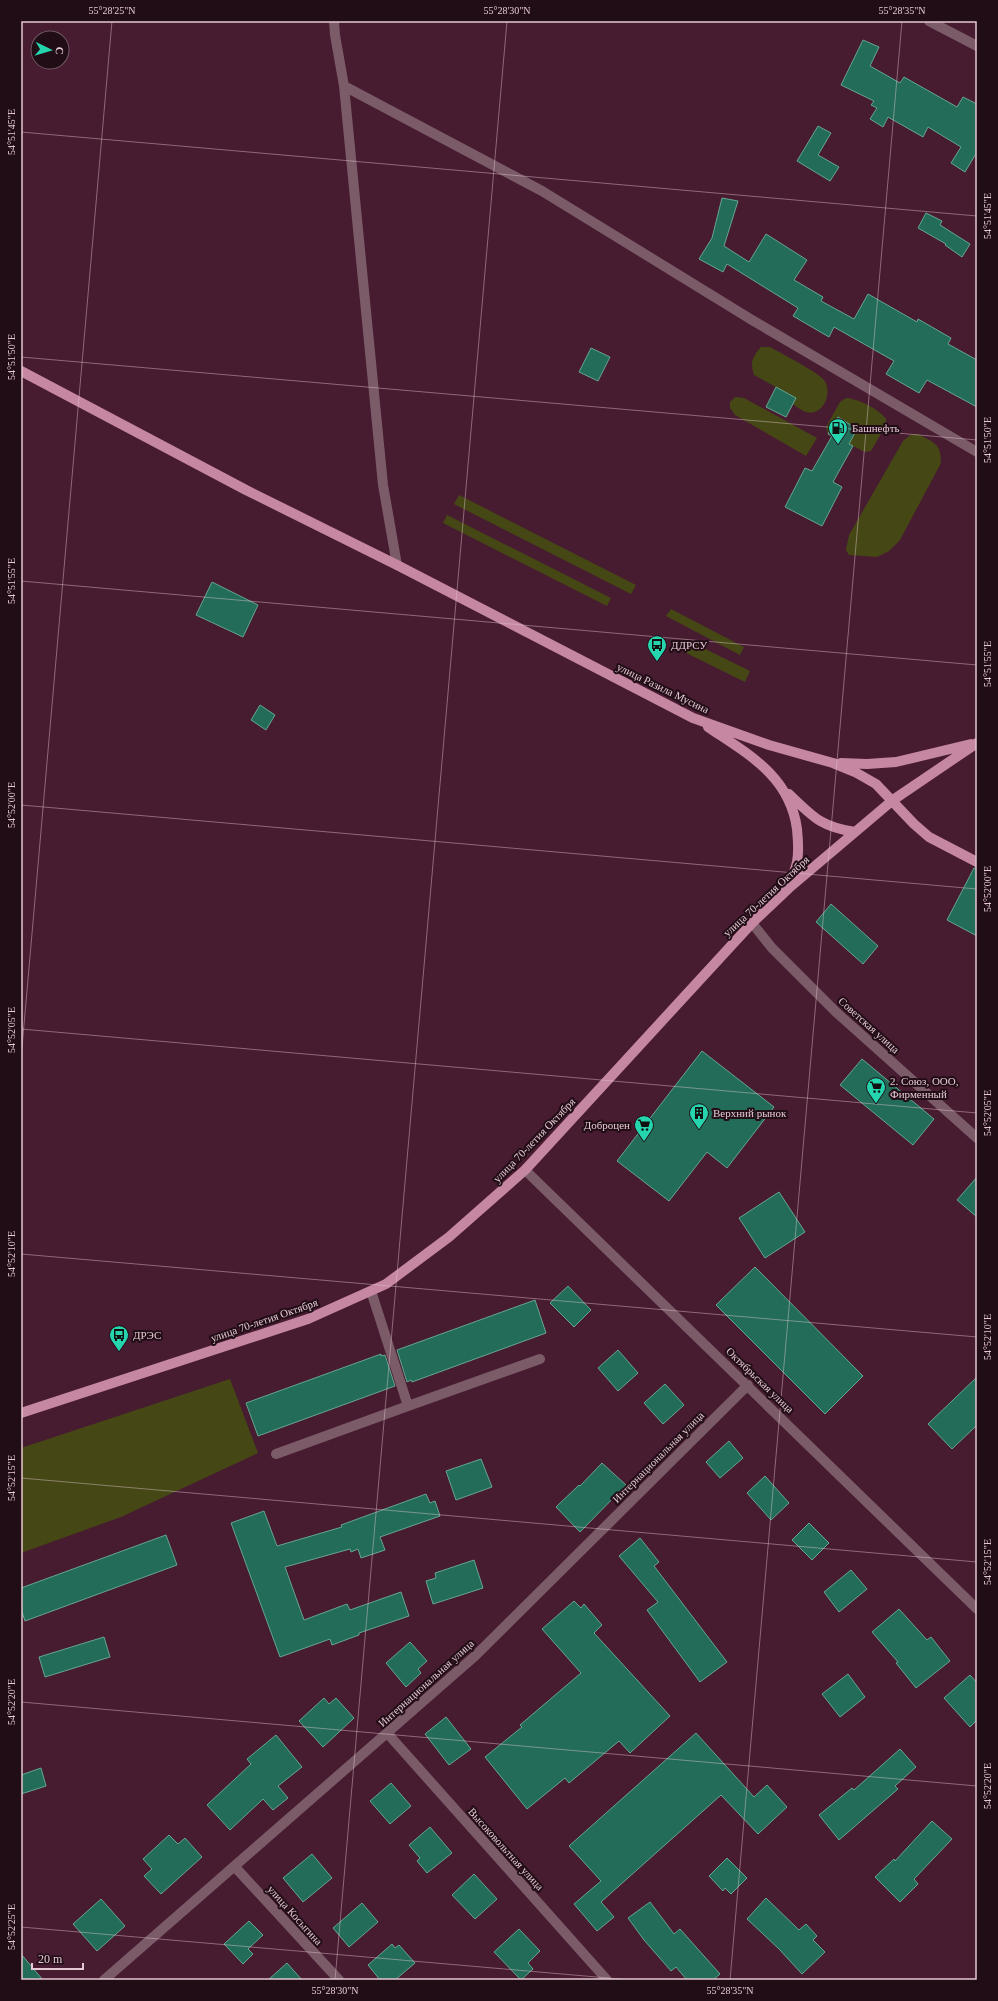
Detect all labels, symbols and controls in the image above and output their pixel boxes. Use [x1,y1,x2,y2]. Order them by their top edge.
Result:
text: 55°28'25"N [88,5,136,16]
text: 55°28'30"N [483,5,531,16]
text: 55°28'35"N [878,5,926,16]
north arrow [30,30,70,70]
text: С [54,46,66,55]
text: 54°51'45"E [6,109,17,155]
text: 54°51'45"E [982,193,993,239]
text: 54°51'50"E [6,334,17,380]
fuel station icon: Башнефть [827,417,849,445]
text: 54°51'50"E [982,417,993,463]
place label: Башнефть [852,422,900,434]
text: 54°51'55"E [6,558,17,604]
bus stop icon: ДДРСУ [646,634,668,662]
place label: ДДРСУ [671,639,707,651]
text: 54°51'55"E [982,641,993,687]
street label: улица Разила Мусина [615,661,711,716]
text: 54°52'00"E [6,782,17,828]
street label: улица 70-летия Октября [721,853,811,939]
text: 54°52'00"E [982,866,993,912]
street label: Советская улица [836,995,902,1056]
text: 54°52'05"E [6,1007,17,1053]
place label: 2. Союз, ООО, Фирменный [890,1075,959,1100]
supermarket icon: 2. Союз, ООО, Фирменный [865,1076,887,1104]
text: 54°52'05"E [982,1090,993,1136]
street label: улица 70-летия Октября [491,1095,577,1185]
building icon: Верхний рынок [688,1102,710,1130]
place label: Верхний рынок [713,1107,787,1119]
supermarket icon: Доброцен [633,1114,655,1142]
place label: Доброцен [584,1119,630,1131]
text: 54°52'10"E [6,1231,17,1277]
street label: улица 70-летия Октября [209,1296,319,1344]
text: 54°52'10"E [982,1314,993,1360]
bus stop icon: ДРЭС [108,1324,130,1352]
place label: ДРЭС [133,1329,161,1341]
street label: Октябрьская улица [724,1345,796,1415]
street label: Интернациональная улица [610,1409,706,1505]
text: 54°52'15"E [6,1455,17,1501]
text: 54°52'15"E [982,1539,993,1585]
street label: Интернациональная улица [376,1637,476,1729]
text: 54°52'20"E [6,1679,17,1725]
text: 54°52'20"E [982,1763,993,1809]
street label: Высоковольтная улица [466,1805,546,1893]
street label: улица Косыгина [265,1883,325,1947]
text: 54°52'25"E [6,1904,17,1950]
scale bar [32,1945,83,1971]
text: 20 m [38,1952,63,1966]
text: 55°28'30"N [311,1985,359,1996]
text: 55°28'35"N [706,1985,754,1996]

